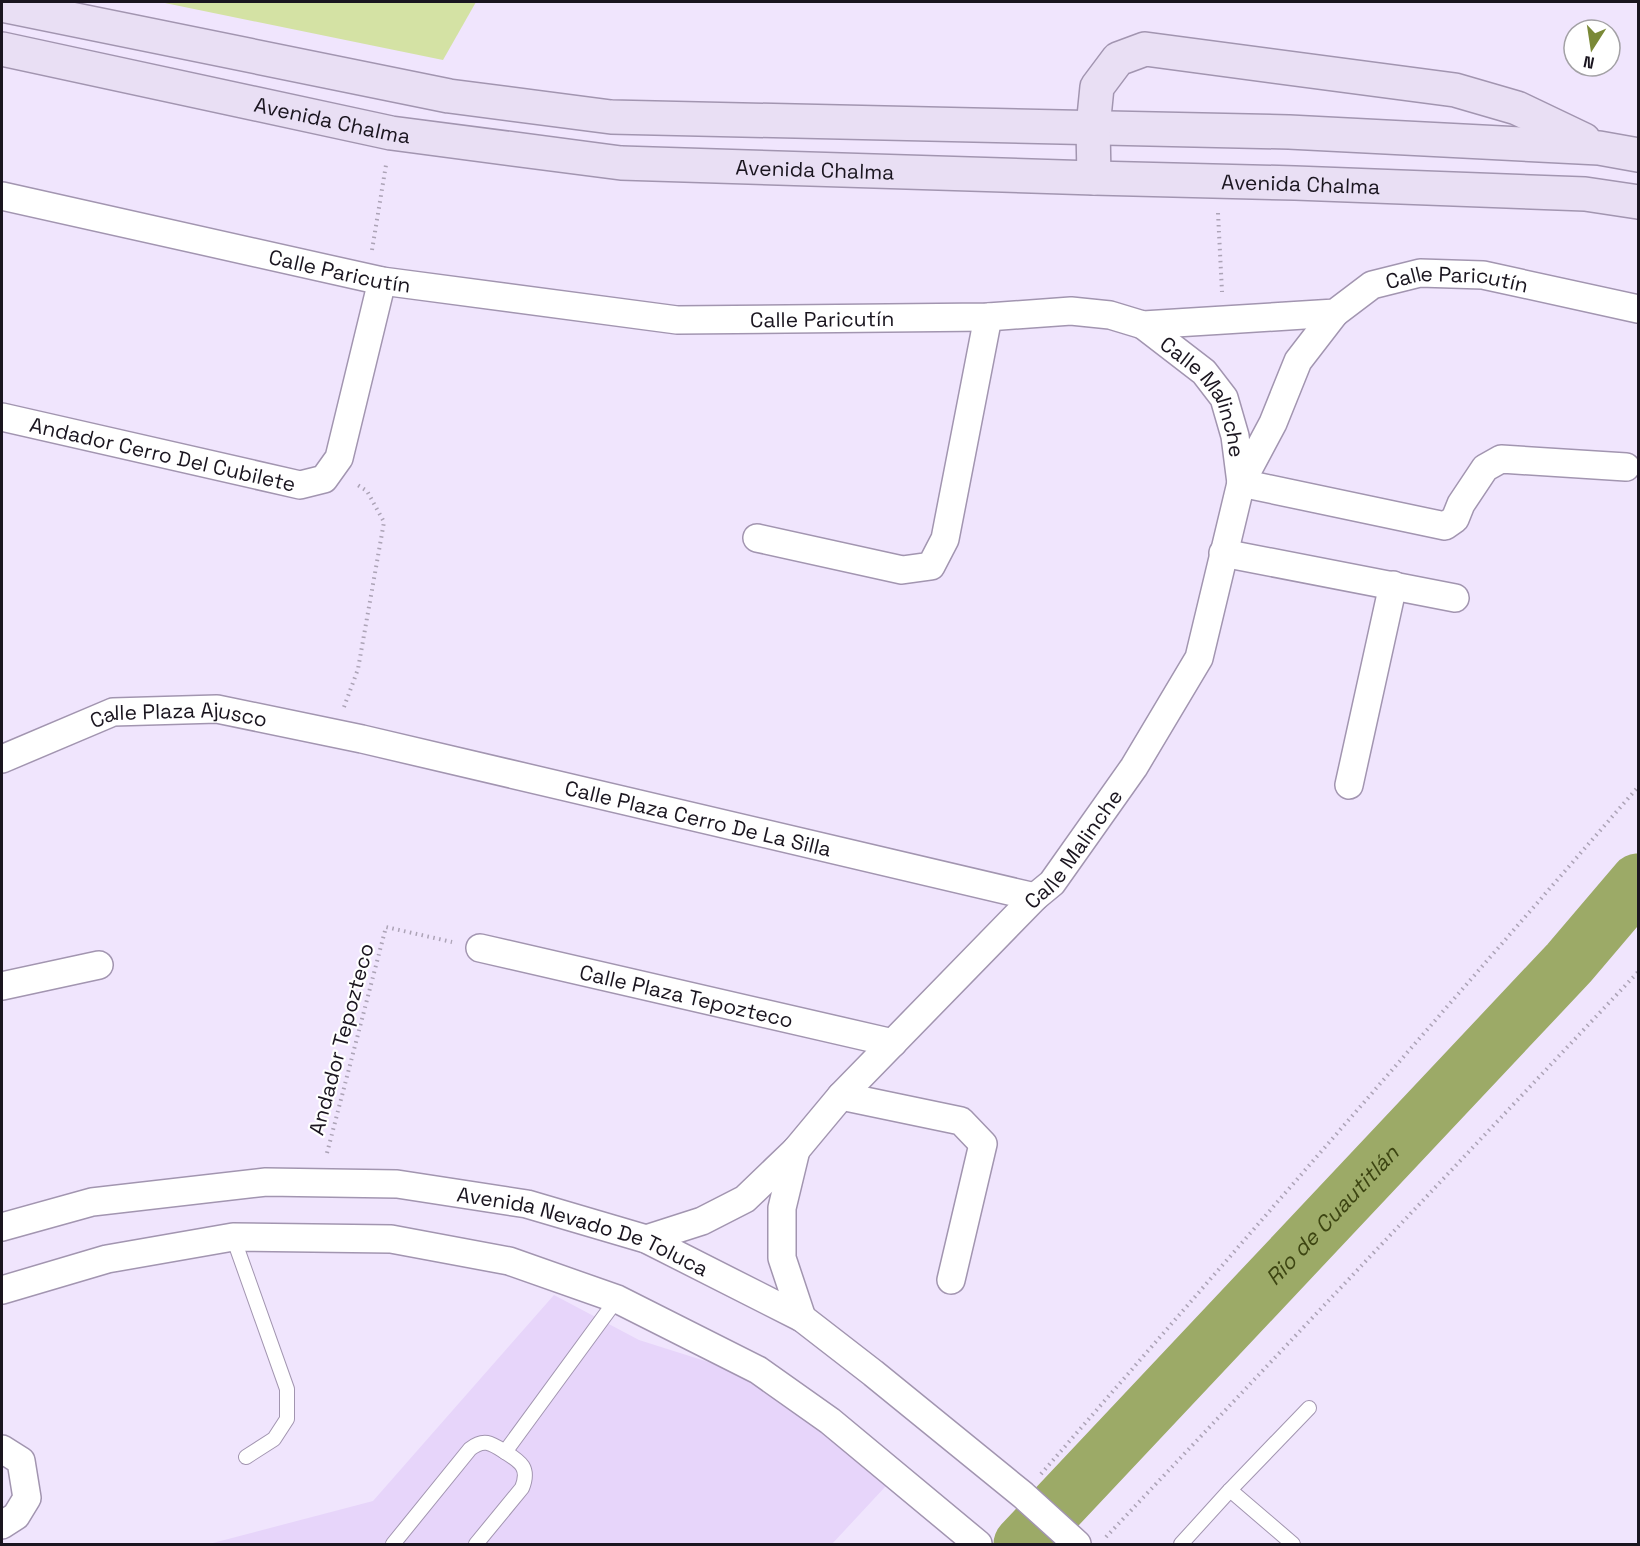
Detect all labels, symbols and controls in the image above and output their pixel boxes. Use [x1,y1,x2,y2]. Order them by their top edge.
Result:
north arrow [1562,18,1622,78]
text: N [1582,51,1596,74]
street label: Avenida Chalma [252,90,412,149]
street label: Avenida Chalma [735,153,895,185]
street label: Avenida Chalma [1221,168,1381,200]
street label: Calle Paricutín [266,243,412,298]
street label: Calle Paricutín [1382,260,1531,298]
street label: Calle Paricutín [750,304,894,333]
street label: Calle Malinche [1155,330,1251,459]
street label: Andador Cerro Del Cubilete [27,410,298,497]
street label: Calle Plaza Ajusco [85,695,270,734]
street label: Calle Plaza Cerro De La Silla [562,774,834,862]
street label: Calle Malinche [1018,783,1128,914]
street label: Andador Tepozteco [302,940,380,1138]
street label: Calle Plaza Tepozteco [577,958,796,1033]
water label: Rio de Cuautitlán [1259,1139,1405,1291]
street label: Avenida Nevado De Toluca [455,1180,713,1282]

